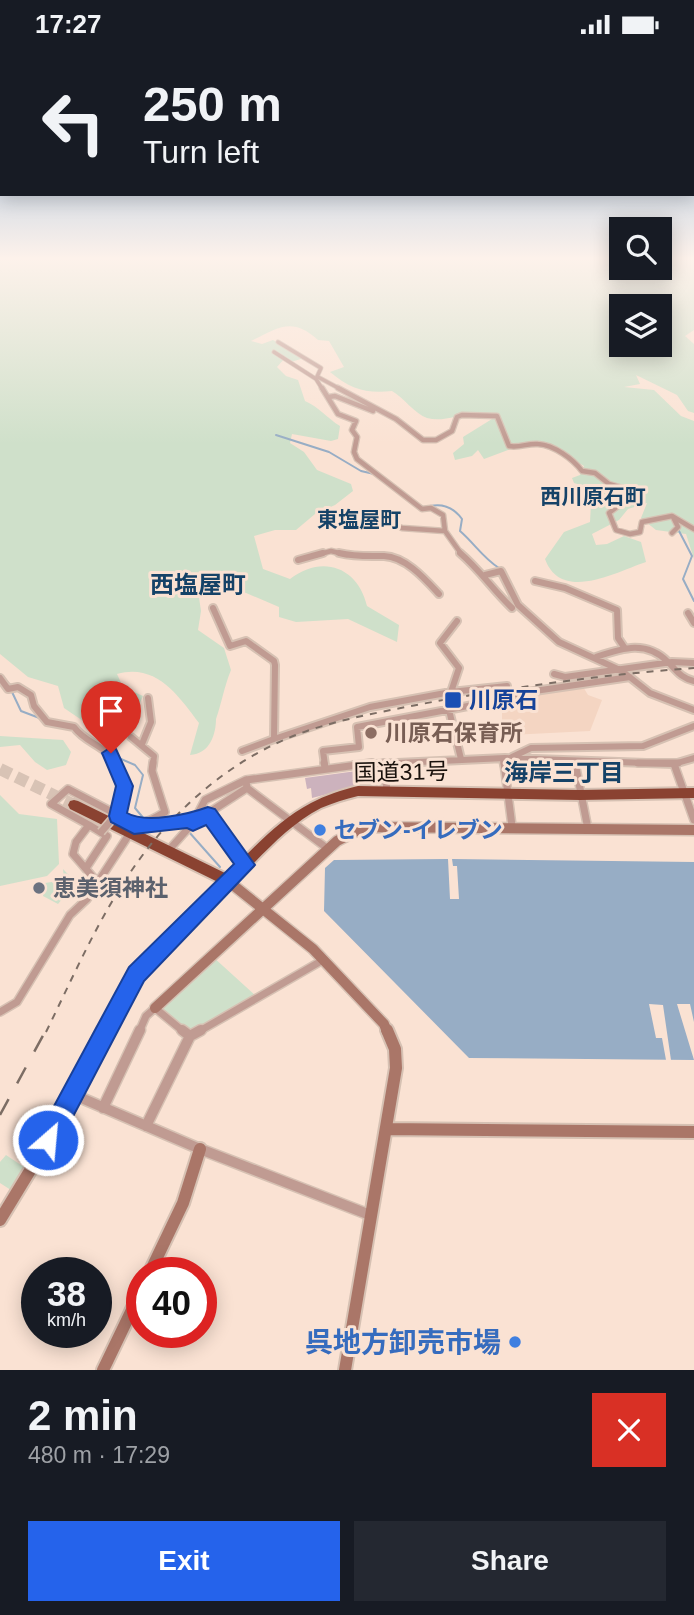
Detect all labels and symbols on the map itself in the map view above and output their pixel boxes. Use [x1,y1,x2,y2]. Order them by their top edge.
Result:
district label: 西川原石町 [541,485,646,508]
district label: 東塩屋町 [317,508,401,531]
district label: 西塩屋町 [150,571,246,598]
pin [81,681,141,753]
place label: 川原石 [469,687,538,713]
marker: 川原石 [443,690,463,710]
place label: 川原石保育所 [385,720,523,746]
marker: 川原石保育所 [363,725,379,741]
street label: 国道31号 [353,758,449,786]
district label: 海岸三丁目 [504,759,624,786]
place label: セブン-イレブン [334,817,503,843]
marker: セブン-イレブン [312,822,328,838]
place label: 恵美須神社 [53,875,168,901]
marker: 恵美須神社 [31,880,47,896]
position arrow [11,1103,85,1177]
speed limit sign: 40 [126,1257,217,1348]
place label: 呉地方卸売市場 [305,1327,501,1358]
marker: 呉地方卸売市場 [507,1334,523,1350]

